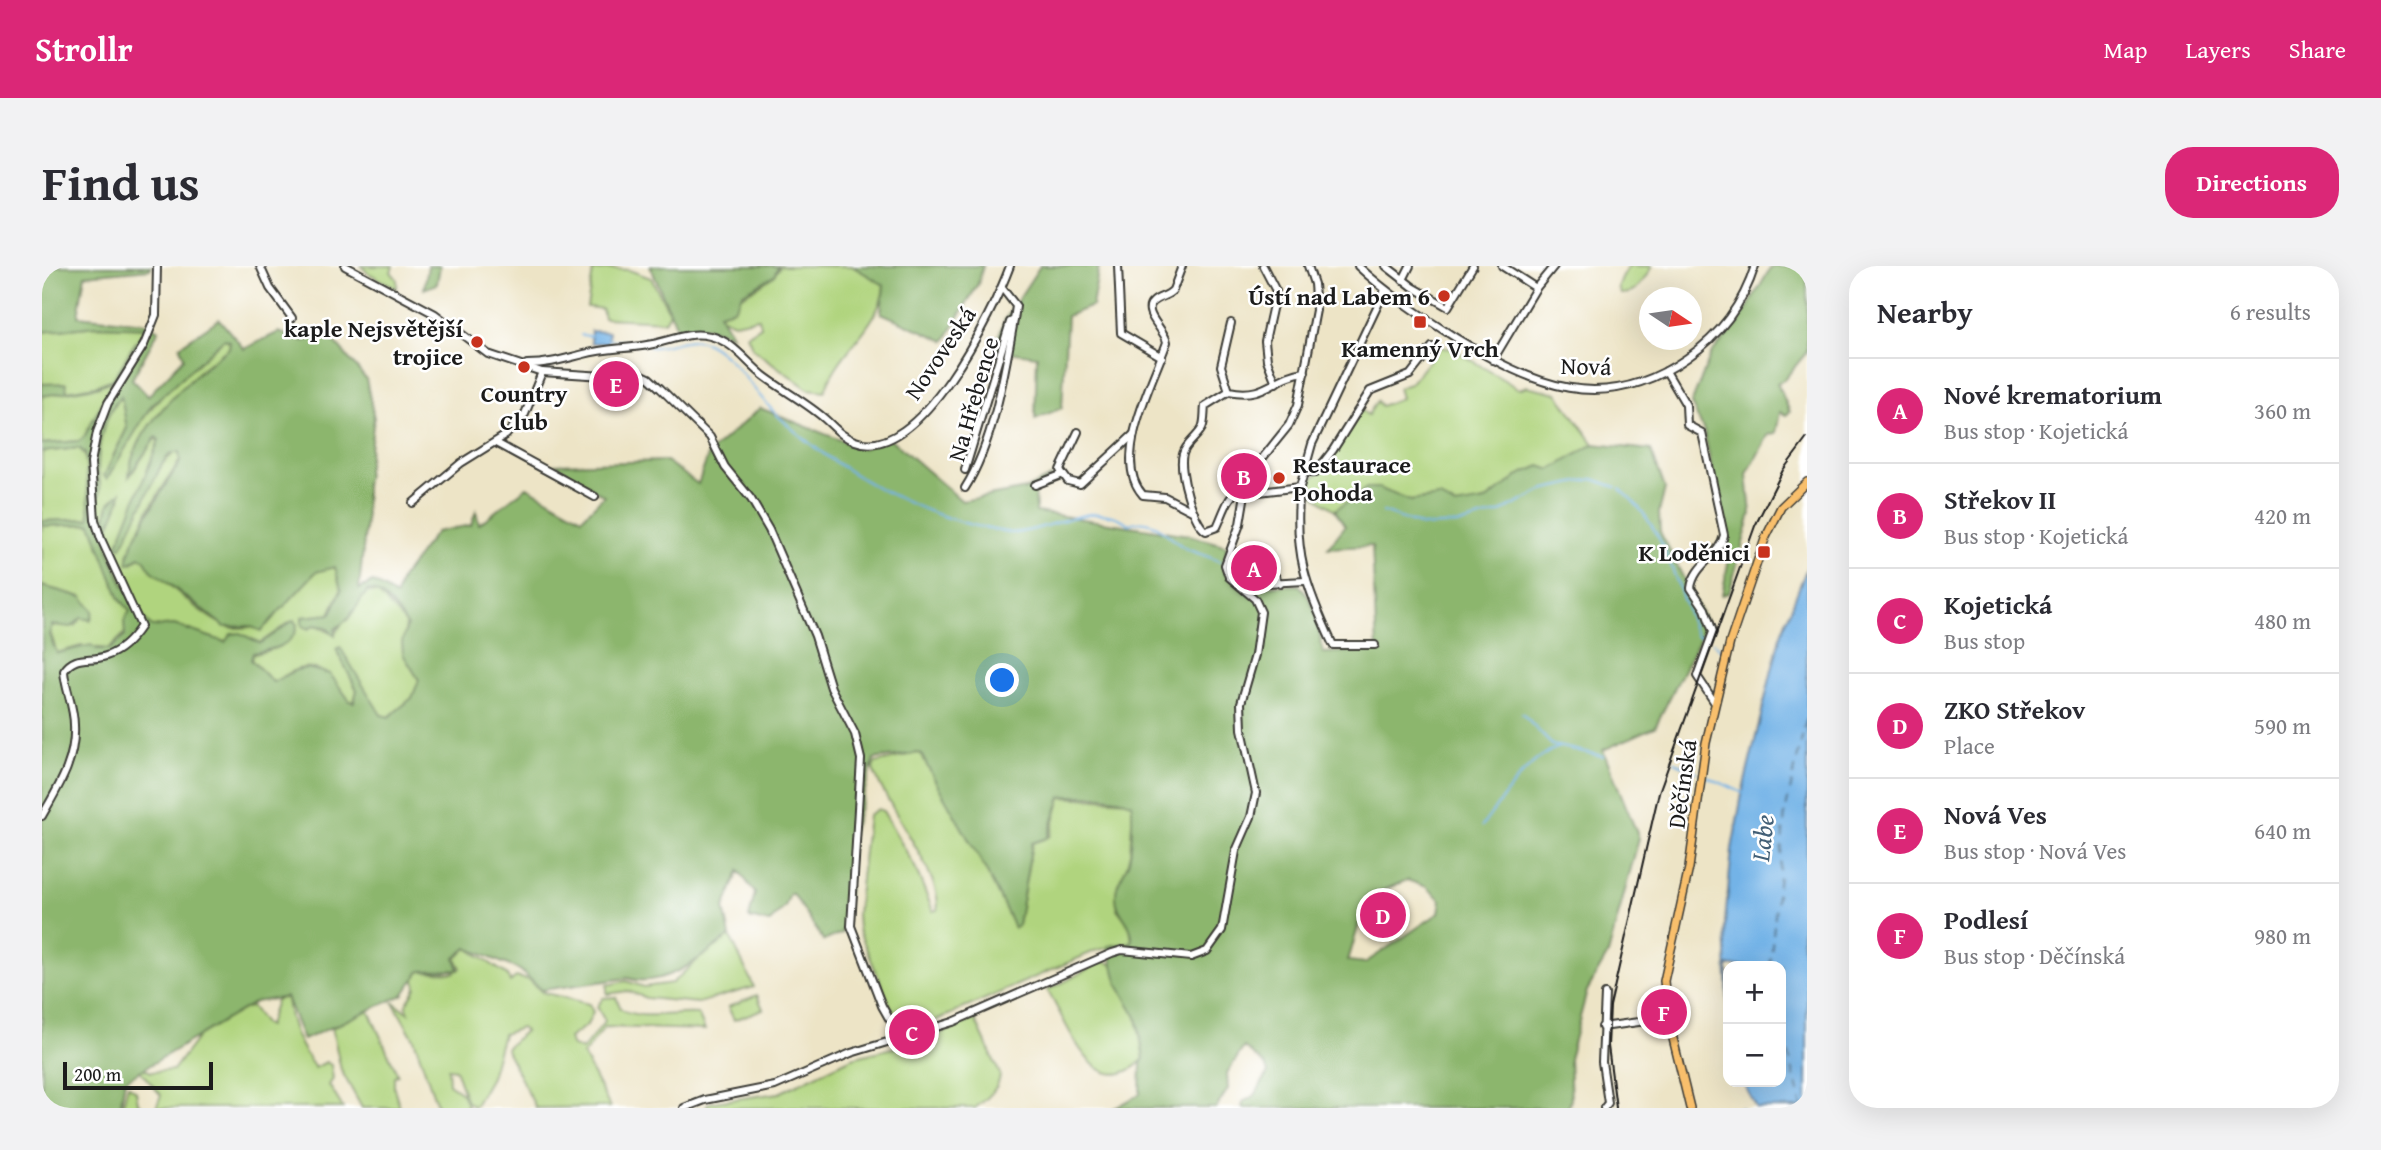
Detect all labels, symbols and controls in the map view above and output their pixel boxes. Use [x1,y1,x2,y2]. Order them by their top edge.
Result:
text: Strollr [35,25,133,73]
text: Map [2104,32,2147,67]
text: Layers [2185,32,2251,67]
text: Share [2289,32,2346,67]
text: Find us [42,146,200,218]
button: Directions [2165,147,2339,218]
place label: Ústí nad Labem 6 [1248,279,1430,314]
north arrow [1639,287,1702,350]
marker: Ústí nad Labem 6 [1436,288,1452,304]
text: Nearby [1877,290,1973,334]
text: 6 results [2230,295,2311,328]
street label: Novoveská [896,299,985,407]
place label: kaple Nejsvětější trojice [284,311,464,374]
marker: Kamenný Vrch [1412,314,1428,330]
place label: Kamenný Vrch [1341,331,1499,366]
street label: Na Hřebence [938,332,1008,466]
marker: kaple Nejsvětější trojice [469,334,485,350]
street label: Nová [1560,348,1612,384]
pin: E [593,358,639,410]
marker: Country Club [516,359,532,375]
text: Nové krematorium [1944,375,2162,414]
place label: Country Club [481,376,568,439]
text: A [1893,394,1907,427]
text: 360 m [2254,394,2311,427]
text: Bus stop · Kojetická [1944,414,2128,447]
place label: Restaurace Pohoda [1293,447,1411,510]
pin: B [1221,450,1267,502]
marker: Restaurace Pohoda [1271,470,1287,486]
text: Střekov II [1944,480,2056,519]
text: B [1893,499,1907,532]
text: 420 m [2254,499,2311,532]
text: Bus stop · Kojetická [1944,519,2128,552]
place label: K Loděnici [1639,535,1750,570]
pin: A [1231,542,1277,594]
marker: K Loděnici [1756,544,1772,560]
text: Kojetická [1944,585,2052,624]
text: C [1893,604,1907,637]
text: 480 m [2254,604,2311,637]
text: Bus stop [1944,624,2025,657]
your location [985,663,1019,697]
text: ZKO Střekov [1944,690,2085,729]
text: D [1893,709,1907,742]
text: 590 m [2254,709,2311,742]
text: Place [1944,729,1995,762]
street label: Děčínská [1658,736,1706,831]
text: Nová Ves [1944,795,2047,834]
water label: Labe [1740,813,1784,864]
text: E [1894,814,1906,847]
text: 640 m [2254,814,2311,847]
text: Bus stop · Nová Ves [1944,834,2126,867]
pin: D [1360,889,1406,941]
text: Podlesí [1944,900,2028,939]
text: F [1894,919,1906,952]
text: 980 m [2254,919,2311,952]
text: Bus stop · Děčínská [1944,939,2125,972]
map controls [1723,961,1786,1087]
button: + [1723,961,1786,1024]
pin: F [1641,986,1687,1038]
pin: C [889,1006,935,1058]
button: − [1723,1024,1786,1087]
scale bar [63,1059,214,1091]
text: 200 m [74,1060,121,1088]

